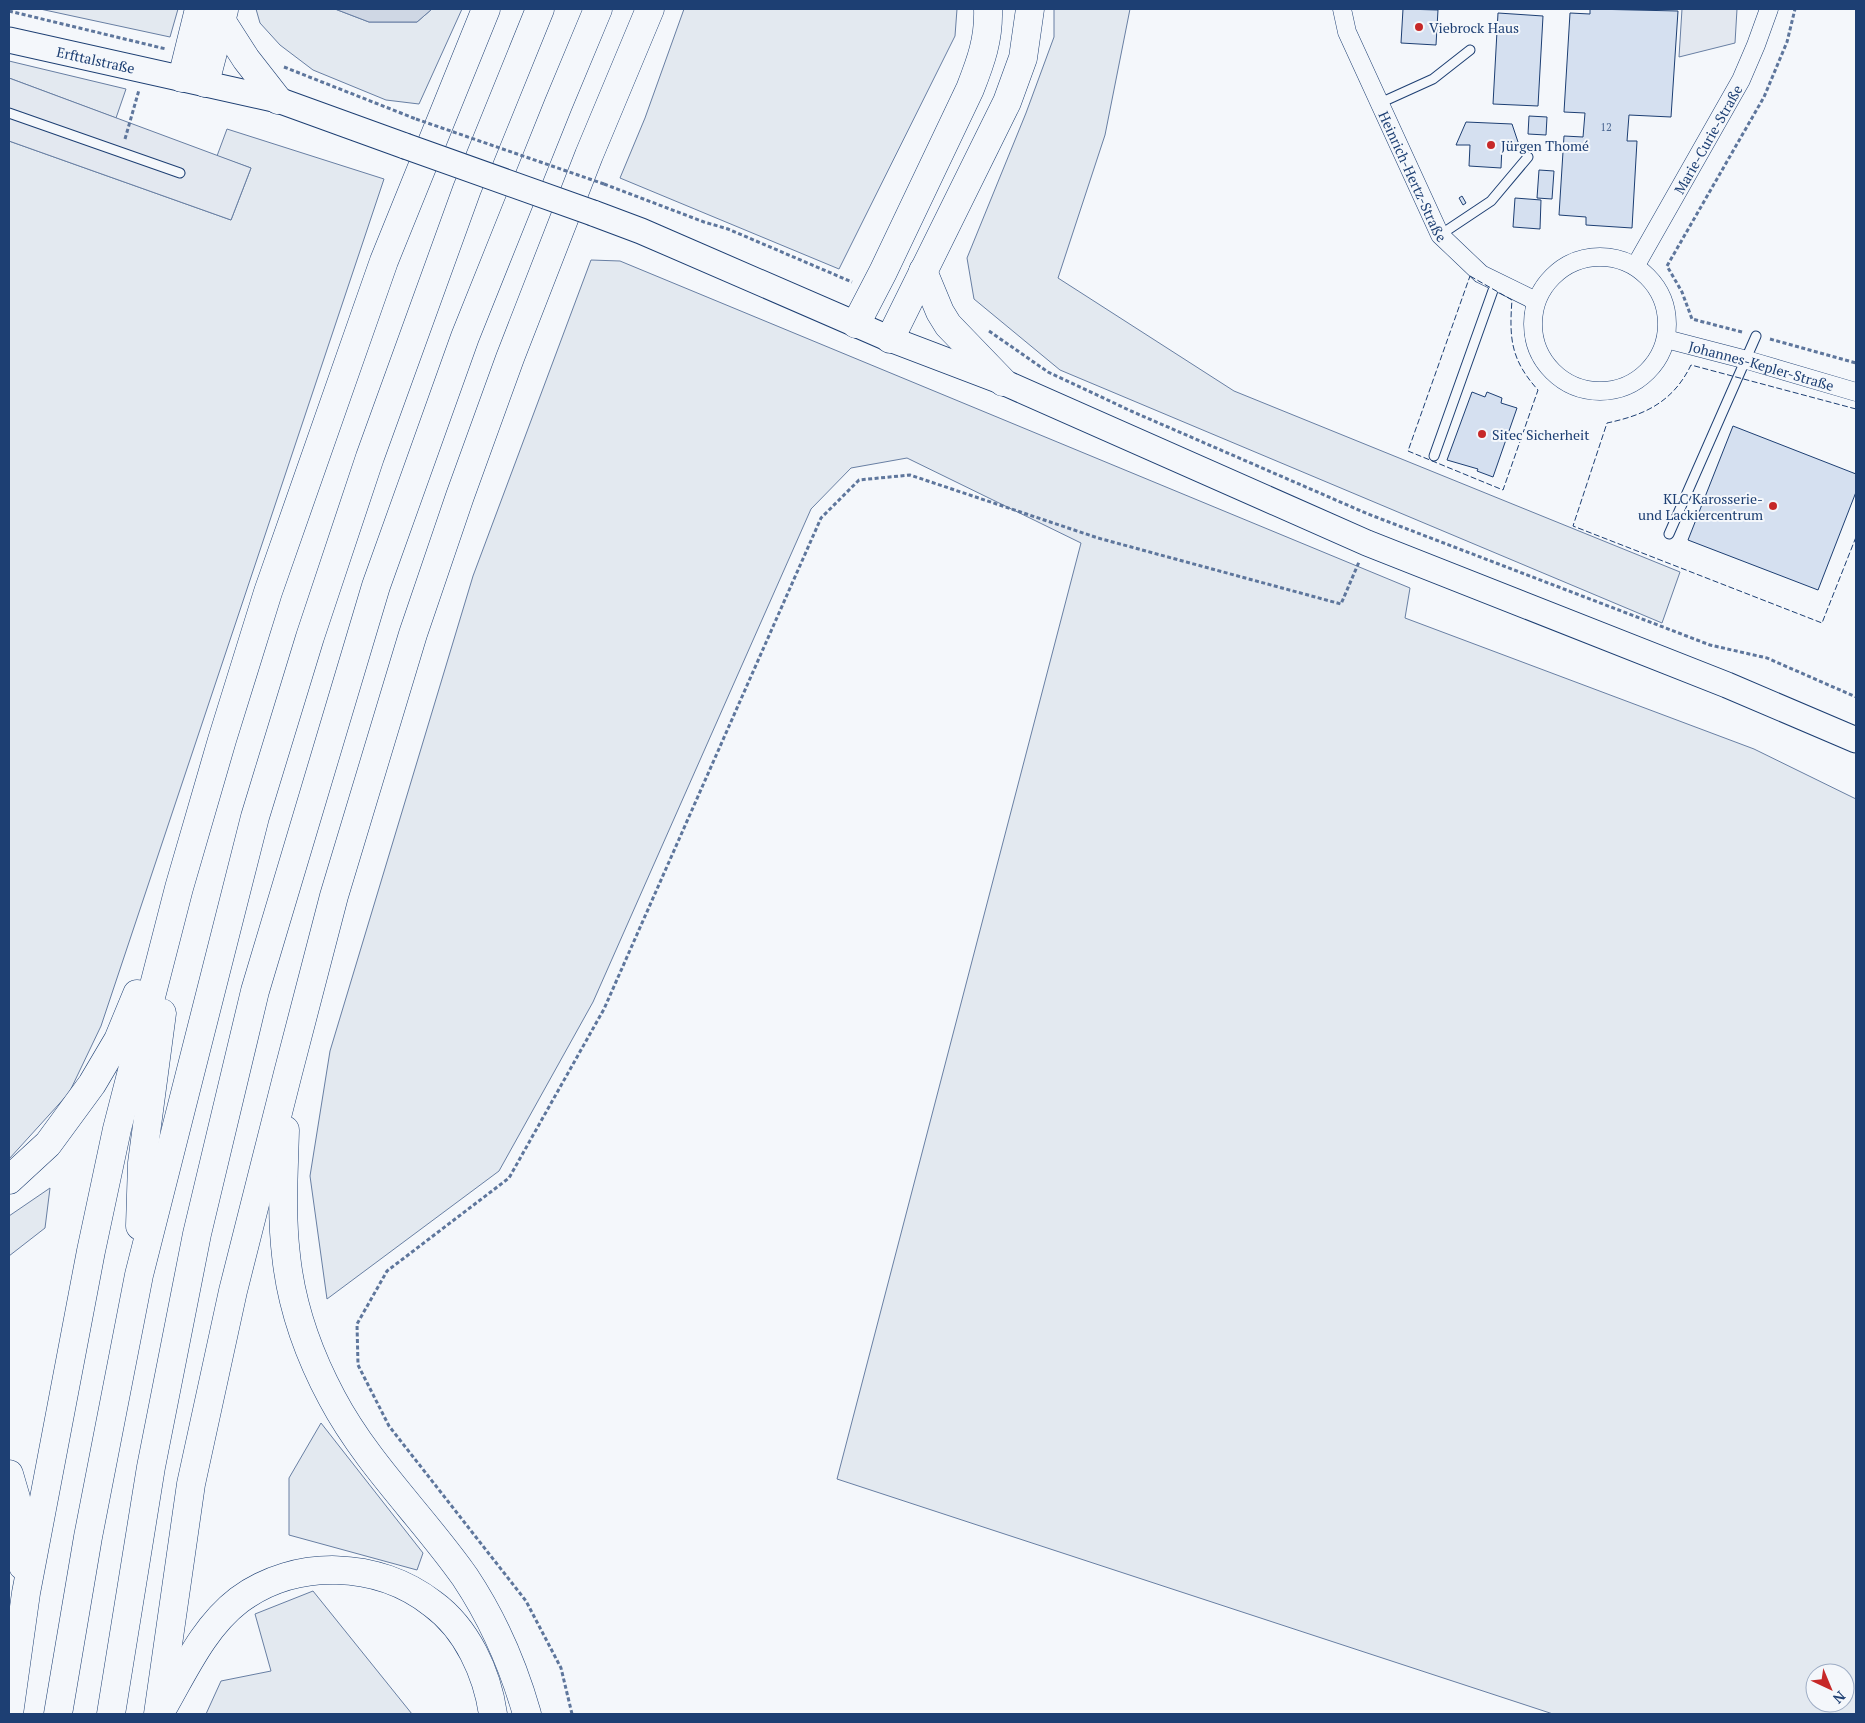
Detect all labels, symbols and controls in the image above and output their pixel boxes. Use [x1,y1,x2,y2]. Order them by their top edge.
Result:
place label: Viebrock Haus [1429,18,1519,37]
marker: Viebrock Haus [1413,21,1425,33]
street label: Erfttalstraße [55,41,137,77]
street label: Marie-Curie-Straße [1669,81,1746,197]
street label: Heinrich-Hertz-Straße [1375,108,1451,246]
house number: 12 [1600,120,1612,134]
place label: Jürgen Thomé [1501,136,1589,155]
marker: Jürgen Thomé [1485,139,1497,151]
street label: Johannes-Kepler-Straße [1687,336,1836,395]
place label: Sitec Sicherheit [1492,425,1590,444]
marker: Sitec Sicherheit [1476,428,1488,440]
place label: KLC Karosserie- und Lackiercentrum [1638,489,1763,524]
marker: KLC Karosserie- und Lackiercentrum [1767,500,1779,512]
north arrow [1805,1663,1855,1713]
text: N [1829,1687,1850,1708]

